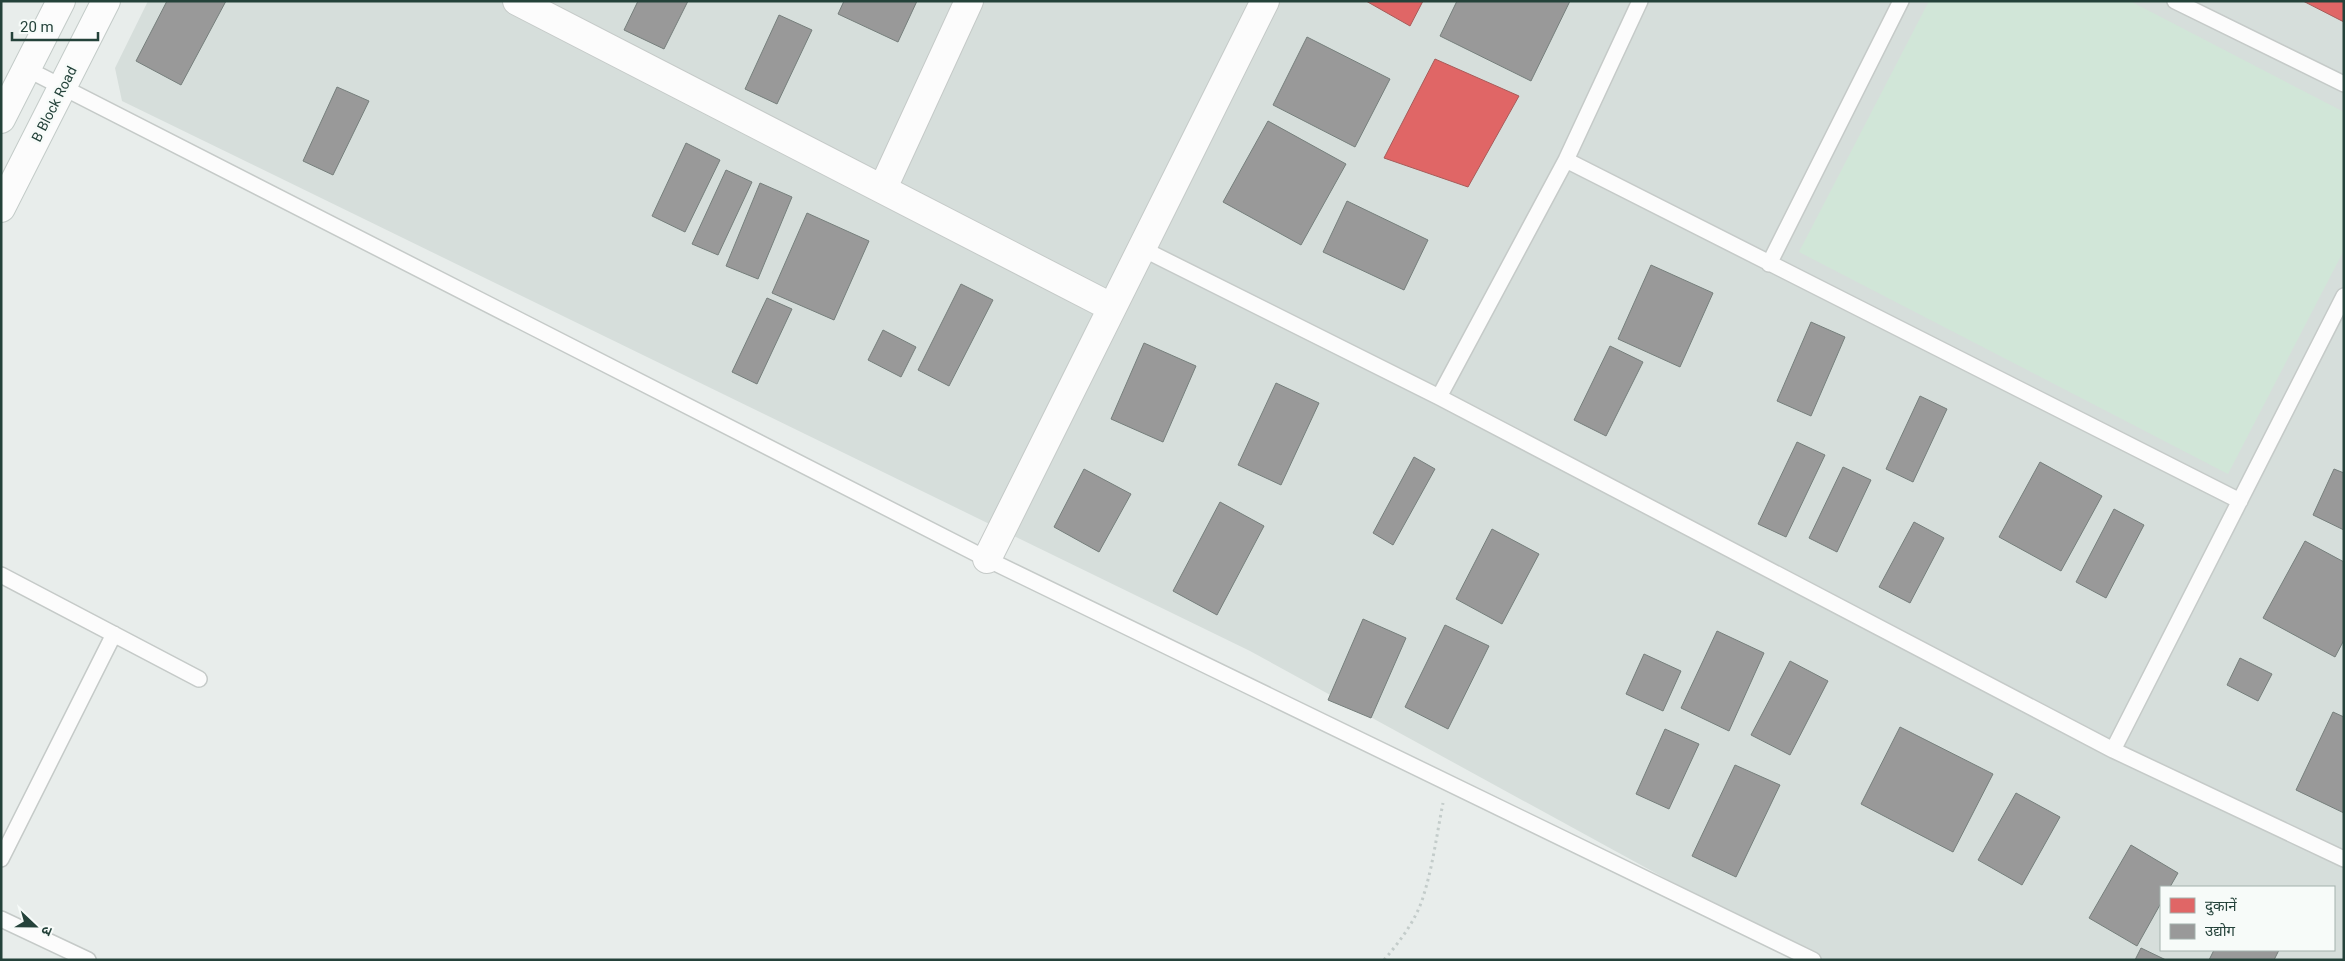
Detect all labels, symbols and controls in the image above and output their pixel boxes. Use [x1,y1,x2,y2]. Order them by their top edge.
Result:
scale bar [12,10,99,42]
text: 20 m [20,18,54,36]
street label: B Block Road [28,64,80,144]
legend [2160,886,2335,951]
text: दुकानें [2205,897,2237,916]
north arrow [10,901,60,951]
text: उद्योग [2205,922,2236,940]
text: उ [38,924,56,938]

